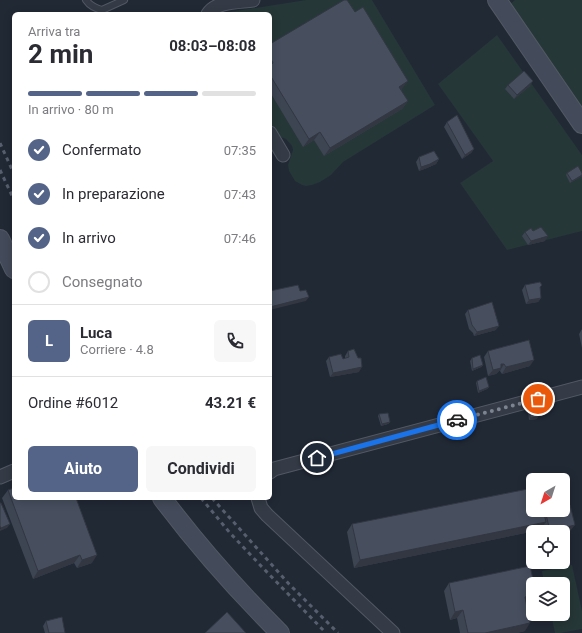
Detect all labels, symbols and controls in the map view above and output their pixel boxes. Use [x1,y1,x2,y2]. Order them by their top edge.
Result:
text: Arriva tra [28,24,80,39]
text: 08:03–08:08 [169,37,256,55]
text: 2 min [28,39,93,69]
text: In arrivo · 80 m [28,102,114,117]
icon: check [28,139,50,161]
text: Confermato [62,141,141,159]
text: 07:35 [224,143,256,158]
icon: check [28,183,50,205]
text: In preparazione [62,185,165,203]
text: 07:43 [224,187,256,202]
icon: check [28,227,50,249]
text: In arrivo [62,229,116,247]
text: 07:46 [224,231,256,246]
text: Consegnato [62,273,142,291]
button: phone [214,320,256,362]
text: Luca [80,324,112,342]
text: L [45,332,53,350]
text: Corriere · 4.8 [80,342,154,357]
pin [521,382,555,416]
icon: bag [527,388,549,410]
text: Ordine #6012 [28,394,118,412]
text: 43.21 € [205,394,256,412]
courier [437,400,477,440]
icon: car [446,409,468,431]
pin [300,441,334,475]
button: Aiuto [28,446,138,492]
button: Condividi [146,446,256,492]
icon: home [306,447,328,469]
north arrow [526,473,570,517]
map controls [526,473,570,621]
button: locate [526,525,570,569]
button: layers [526,577,570,621]

